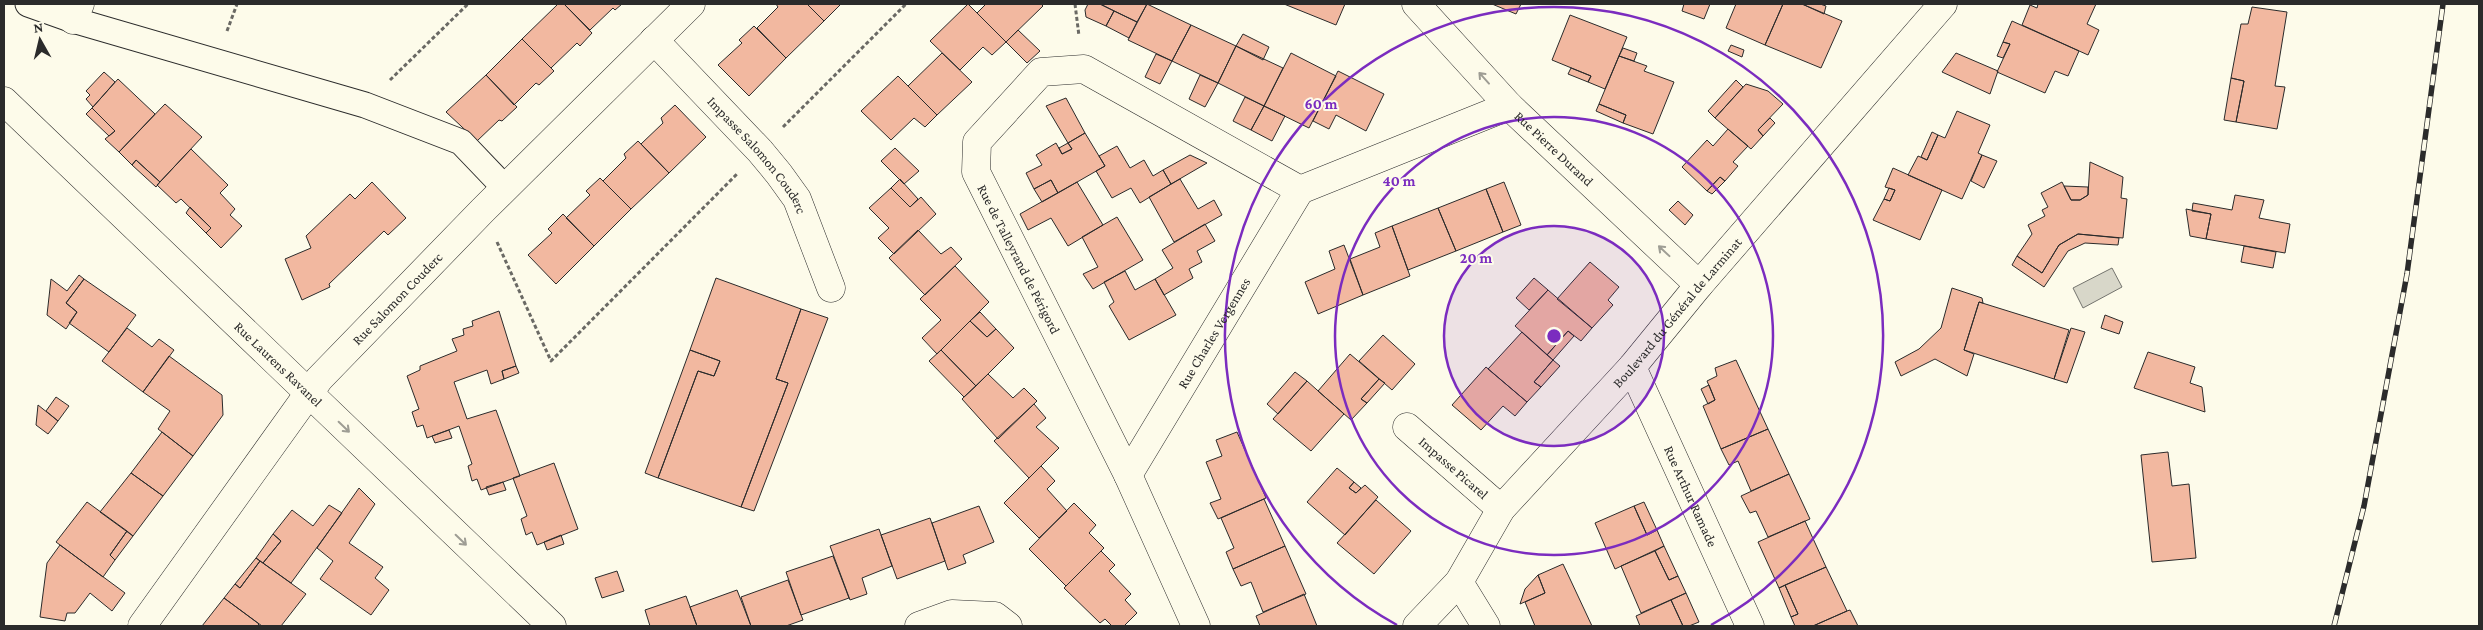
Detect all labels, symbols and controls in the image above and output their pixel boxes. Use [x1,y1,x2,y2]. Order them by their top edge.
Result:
north arrow [15,15,65,65]
text: N [32,18,44,36]
one-way arrow [1478,72,1490,85]
street label: Impasse Salomon Couderc [704,93,810,216]
text: 60 m [1305,96,1338,112]
street label: Rue Pierre Durand [1512,108,1597,190]
text: 40 m [1383,173,1416,189]
street label: Rue de Talleyrand de Périgord [974,182,1064,337]
street label: Boulevard du Général de Larminat [1609,234,1745,391]
one-way arrow [1657,245,1670,257]
street label: Rue Salomon Couderc [349,249,446,348]
text: 20 m [1460,250,1492,266]
street label: Rue Charles Vergennes [1174,274,1253,391]
street label: Rue Laurens Ravanel [231,318,326,410]
centre of rings [1545,327,1563,345]
one-way arrow [338,421,350,433]
street label: Impasse Picarel [1416,433,1492,502]
street label: Rue Arthur Ramade [1661,443,1721,549]
one-way arrow [455,533,467,545]

